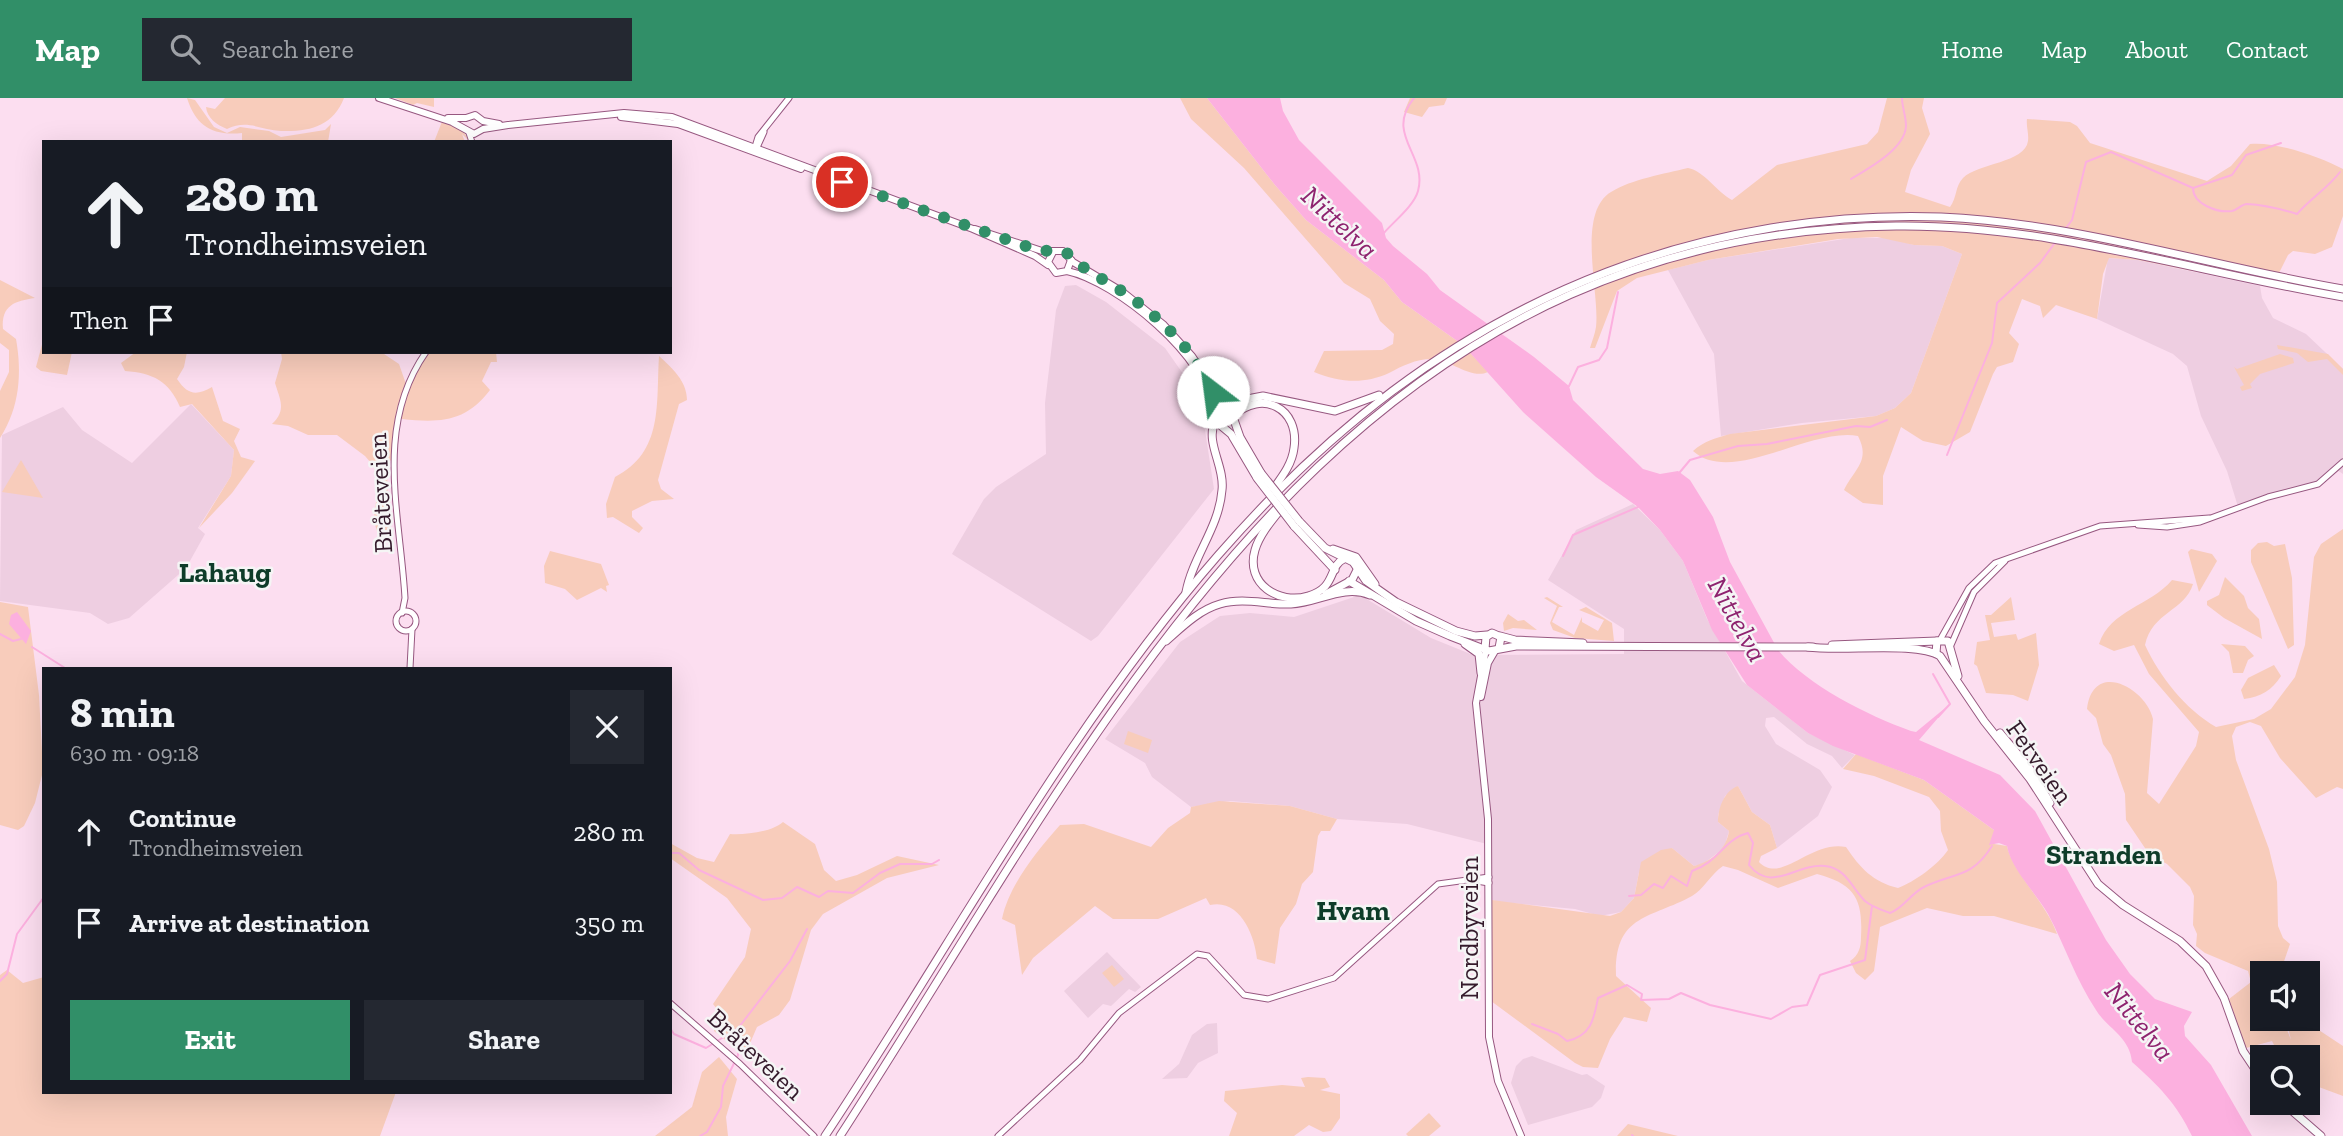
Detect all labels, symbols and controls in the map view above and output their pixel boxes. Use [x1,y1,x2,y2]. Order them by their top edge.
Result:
search box [142,18,632,81]
text: Map [35,30,100,69]
icon: search [166,30,204,68]
text: Search here [222,33,354,65]
text: Home [1941,35,2003,64]
text: Map [2041,35,2087,64]
text: About [2125,35,2188,64]
text: Contact [2226,35,2308,64]
pin [812,152,872,212]
icon: arrive [823,163,861,201]
text: 280 m [185,165,318,224]
icon: ahead [70,168,161,259]
water label: Nittelva [1295,179,1384,266]
text: Trondheimsveien [185,225,427,263]
icon: arrive [142,301,180,339]
text: Then [70,304,128,336]
position arrow [1176,355,1250,429]
street label: Bråteveien [361,432,399,554]
district label: Lahaug [179,556,271,589]
water label: Nittelva [1701,571,1774,667]
text: 8 min [70,687,175,738]
button: close [570,690,644,764]
street label: Fetveien [2000,714,2080,810]
text: 630 m · 09:18 [70,739,199,767]
text: Continue [129,802,236,834]
icon: ahead [70,813,108,851]
text: 280 m [573,816,644,848]
text: Trondheimsveien [129,834,303,862]
district label: Stranden [2046,838,2162,871]
street label: Nordbyveien [1453,856,1485,1000]
district label: Hvam [1316,894,1390,927]
icon: arrive [70,904,108,942]
text: Arrive at destination [129,907,369,939]
text: 350 m [575,907,644,939]
map controls [2250,961,2320,1115]
button: sound [2250,961,2320,1031]
water label: Nittelva [2098,975,2181,1067]
button: Exit [70,1000,350,1080]
button: Share [364,1000,644,1080]
street label: Bråteveien [701,1001,811,1107]
button: search [2250,1045,2320,1115]

